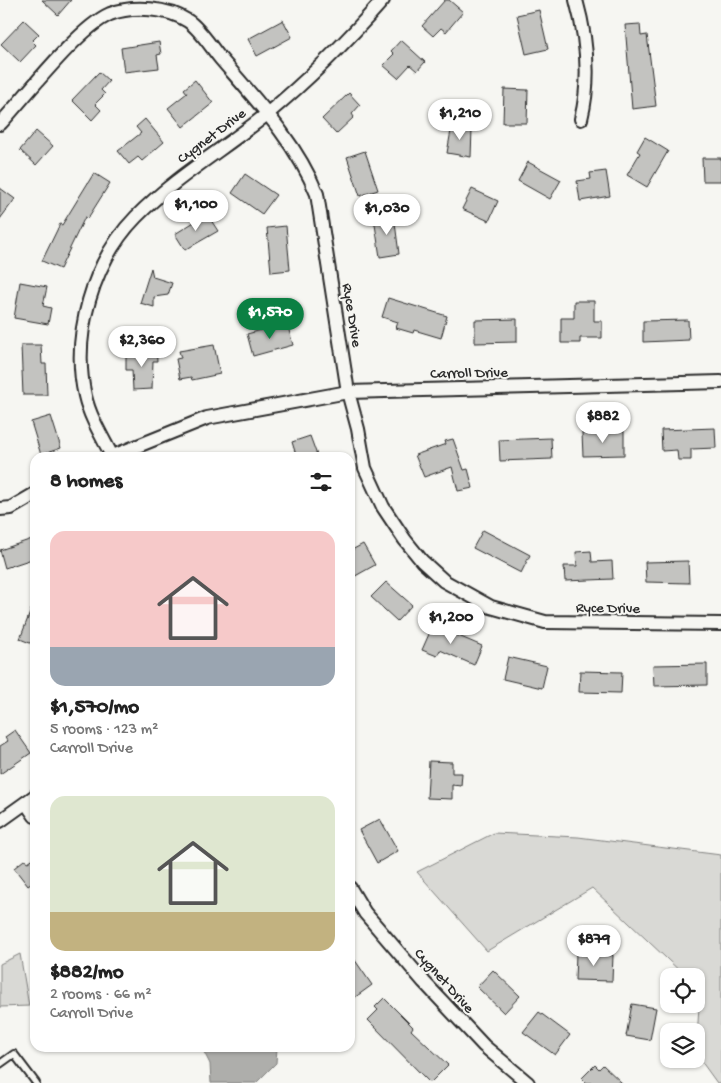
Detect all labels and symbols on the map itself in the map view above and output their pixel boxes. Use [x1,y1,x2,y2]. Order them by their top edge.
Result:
pin: $1,210 [419,98,501,141]
street label: Cygnet Drive [174,105,250,168]
pin: $1,100 [155,190,237,232]
pin: $1,030 [346,194,428,236]
street label: Ryce Drive [337,282,365,349]
pin: $1,570 [229,298,311,340]
pin: $2,360 [101,326,183,368]
street label: Carroll Drive [430,364,508,384]
pin: $882 [573,402,633,444]
street label: Ryce Drive [576,599,641,619]
pin: $1,200 [410,602,492,645]
pin: $879 [564,924,624,967]
street label: Cygnet Drive [410,945,478,1018]

